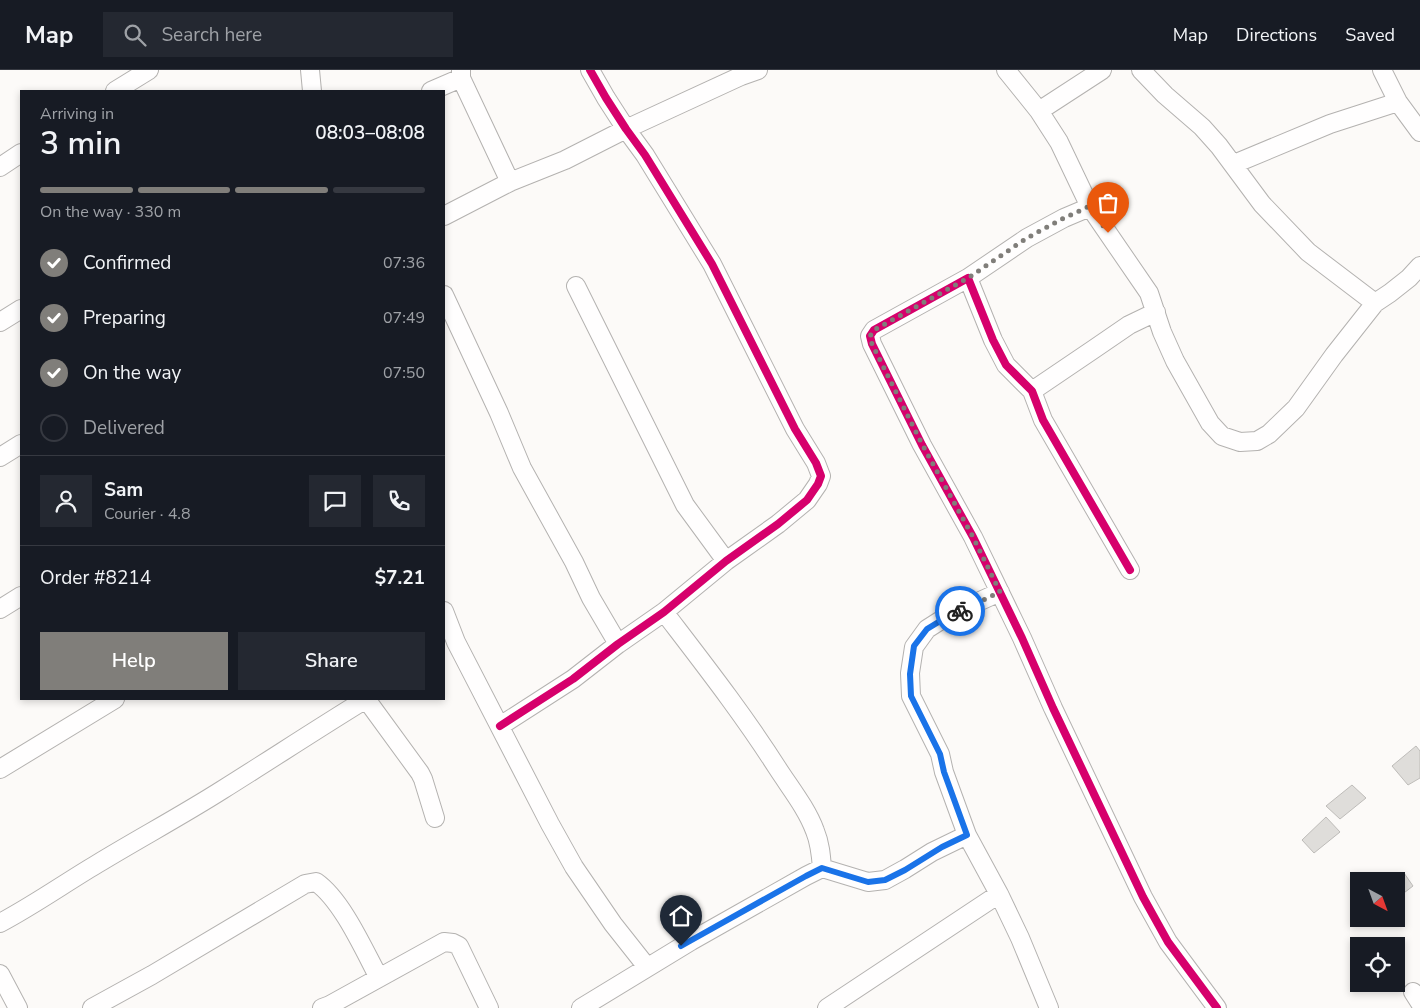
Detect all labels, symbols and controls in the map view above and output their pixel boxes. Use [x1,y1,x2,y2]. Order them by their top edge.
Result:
search box [103,12,453,57]
text: Map [25,19,73,51]
icon: search [121,21,149,49]
text: Search here [161,22,262,48]
text: Map [1173,23,1208,47]
text: Directions [1236,23,1317,47]
text: Saved [1345,23,1395,47]
text: Arriving in [40,103,114,125]
text: 08:03–08:08 [315,120,425,146]
text: 3 min [40,122,122,165]
pin [1087,182,1129,233]
icon: bag [1094,189,1122,217]
text: On the way · 330 m [40,201,181,223]
icon: check [40,249,68,277]
text: Confirmed [83,250,171,276]
text: 07:36 [383,252,425,274]
icon: check [40,304,68,332]
text: Preparing [83,305,166,331]
text: 07:49 [383,307,425,329]
icon: check [40,359,68,387]
text: On the way [83,360,181,386]
text: 07:50 [383,362,425,384]
text: Delivered [83,415,165,441]
button: person [40,475,92,527]
button: chat [309,475,361,527]
button: phone [373,475,425,527]
text: Sam [104,477,143,503]
text: Courier · 4.8 [104,503,190,525]
text: Order #8214 [40,565,151,591]
text: $7.21 [375,565,425,591]
courier [935,586,985,636]
icon: bike [946,597,974,625]
button: Help [40,632,228,690]
button: Share [238,632,425,690]
north arrow [1350,872,1405,928]
map controls [1350,872,1405,992]
pin [660,895,702,946]
icon: home [667,902,695,930]
button: locate [1350,937,1405,992]

